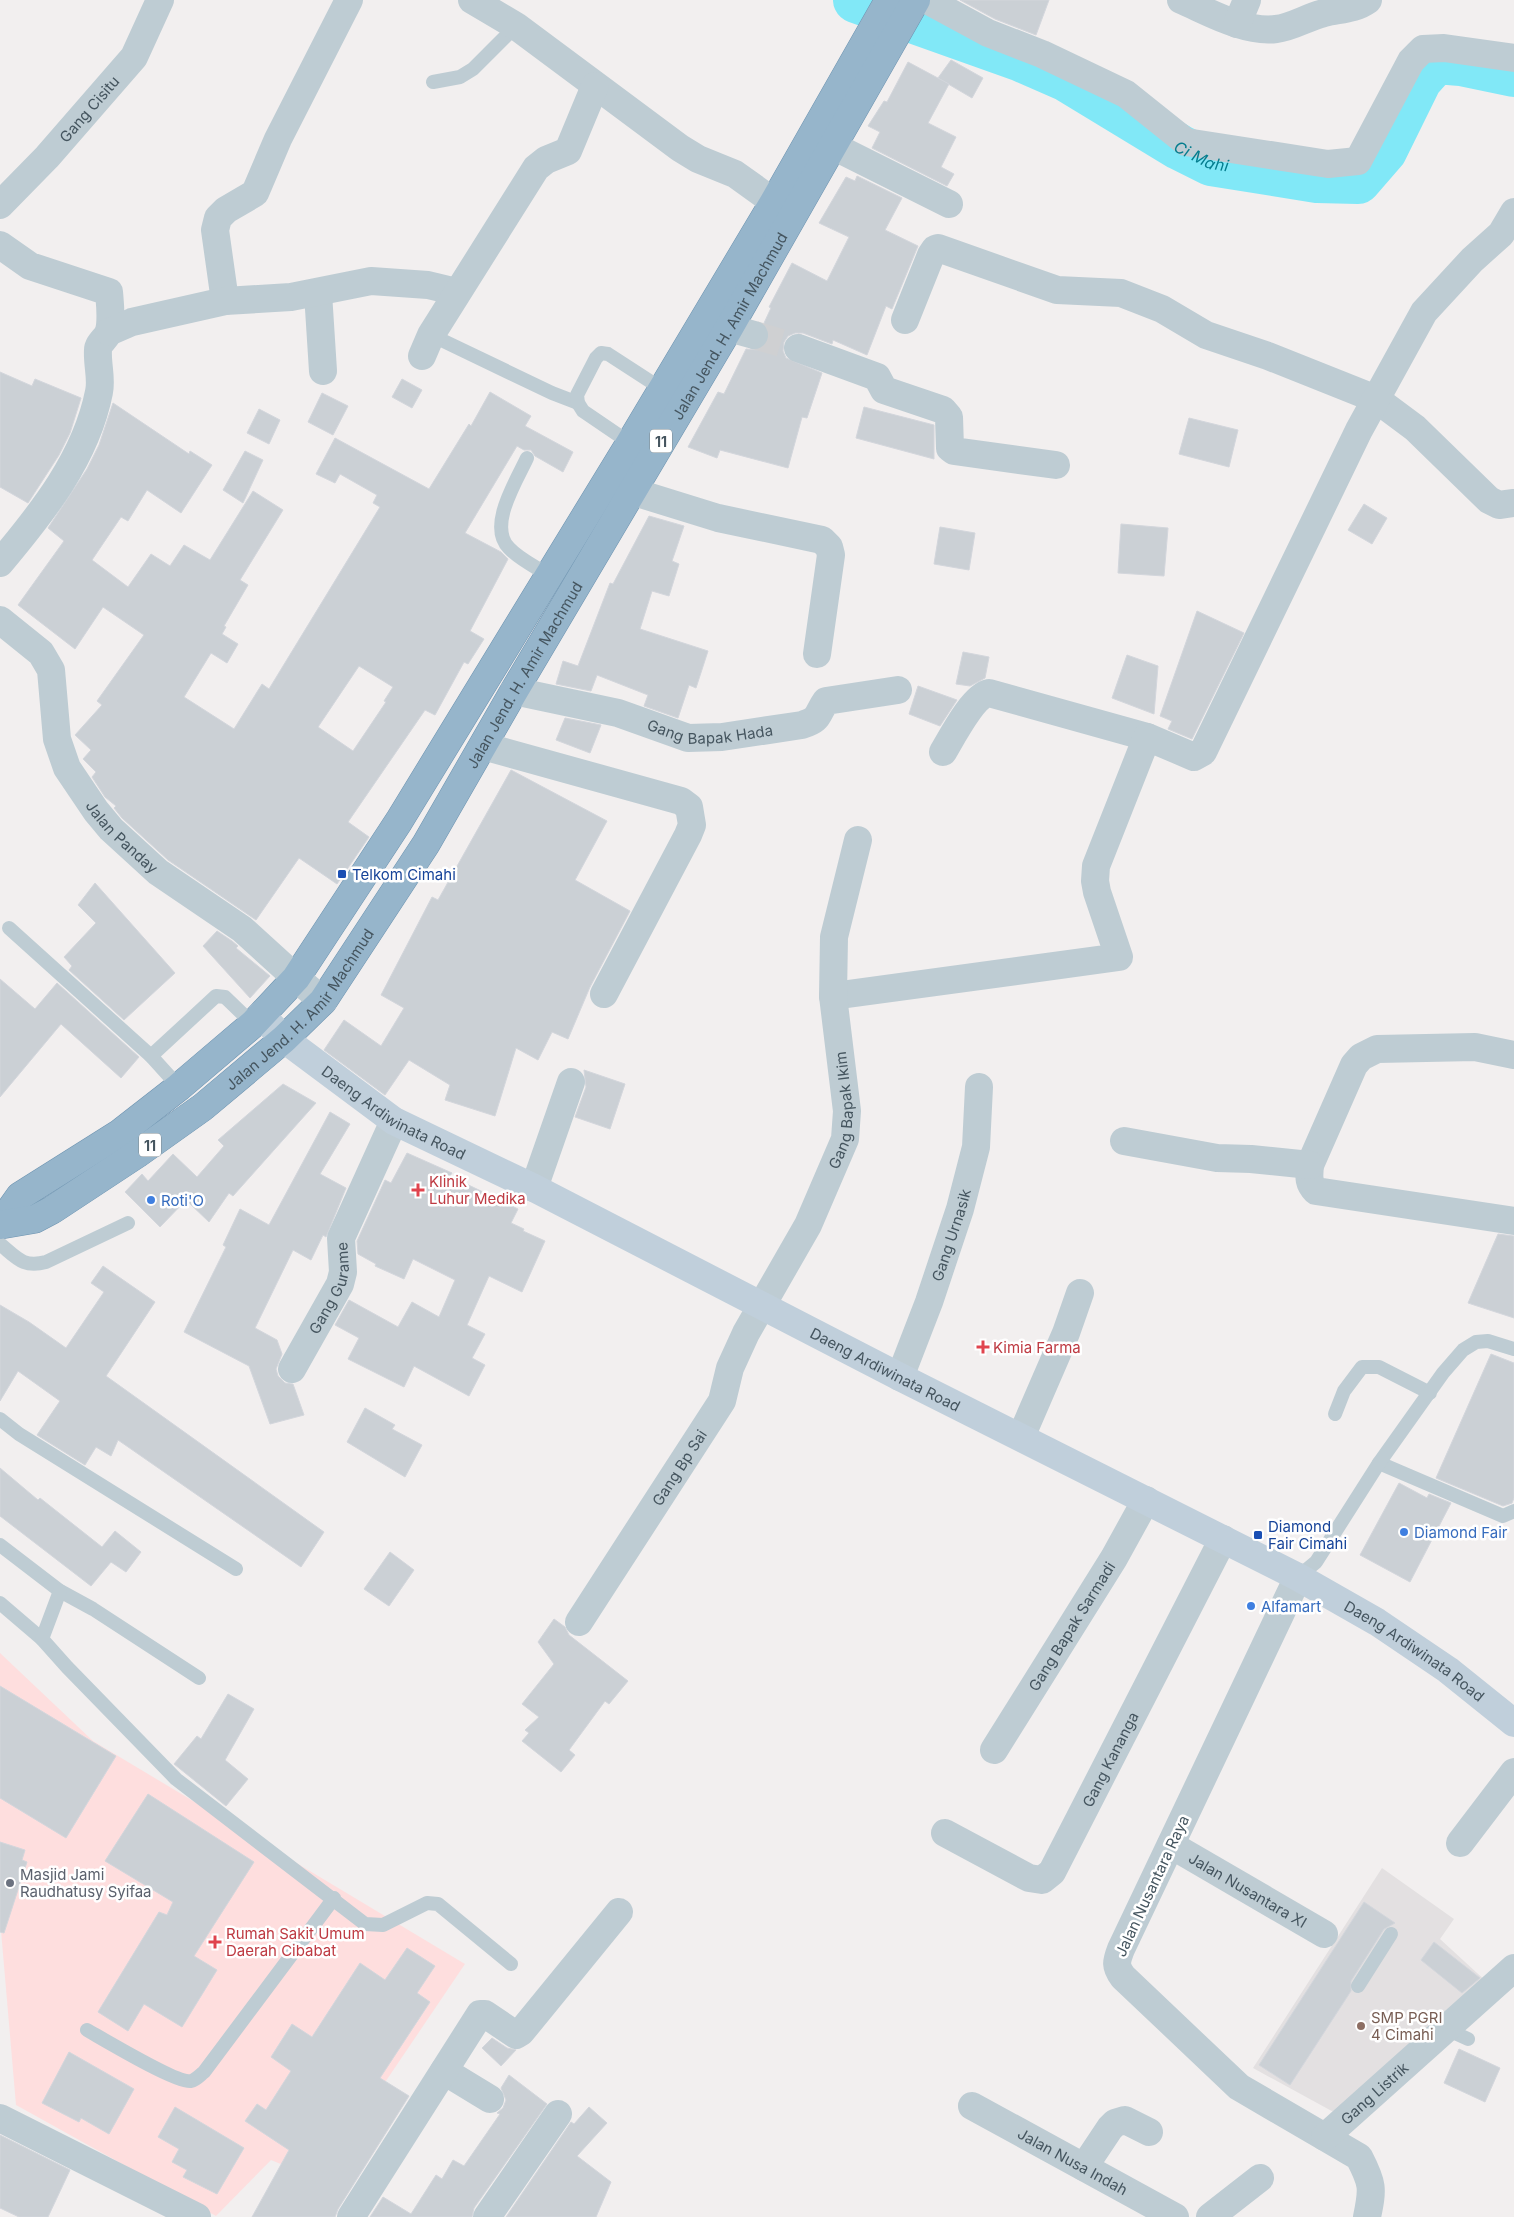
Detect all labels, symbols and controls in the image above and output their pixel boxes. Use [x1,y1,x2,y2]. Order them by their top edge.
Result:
street label: Gang Cisitu [55,72,123,146]
water label: Ci Mahi [1171,136,1231,176]
street label: Jalan Jend. H. Amir Machmud [667,229,791,423]
road number: 11 [650,430,672,452]
street label: Jalan Jend. H. Amir Machmud [462,578,586,772]
street label: Gang Bapak Hada [645,715,774,748]
street label: Jalan Panday [82,797,163,877]
place label: Telkom Cimahi [352,865,456,884]
marker: Telkom Cimahi [336,868,348,880]
street label: Jalan Jend. H. Amir Machmud [221,925,378,1094]
street label: Gang Bapak Ikim [824,1050,857,1172]
street label: Daeng Ardiwinata Road [318,1061,469,1163]
road number: 11 [139,1134,161,1156]
place label: Klinik Luhur Medika [429,1172,526,1208]
marker: Klinik Luhur Medika [411,1183,425,1197]
street label: Gang Urnasik [927,1186,975,1284]
place label: Roti'O [161,1191,204,1210]
marker: Roti'O [145,1194,157,1206]
street label: Gang Gurame [304,1241,353,1337]
street label: Daeng Ardiwinata Road [807,1323,964,1415]
place label: Kimia Farma [993,1338,1081,1357]
marker: Kimia Farma [977,1341,989,1353]
street label: Gang Bp Sai [647,1426,711,1509]
place label: Diamond Fair Cimahi [1268,1517,1347,1553]
place label: Diamond Fair [1414,1523,1508,1542]
marker: Diamond Fair [1398,1526,1410,1538]
marker: Diamond Fair Cimahi [1252,1529,1264,1541]
street label: Gang Bapak Sarmadi [1024,1558,1119,1694]
street label: Daeng Ardiwinata Road [1341,1596,1489,1705]
place label: Alfamart [1261,1597,1321,1616]
marker: Alfamart [1245,1600,1257,1612]
street label: Gang Kananga [1078,1709,1142,1810]
street label: Jalan Nusantara Raya [1111,1812,1193,1960]
street label: Jalan Nusantara XI [1185,1848,1310,1932]
place label: Masjid Jami Raudhatusy Syifaa [20,1865,152,1901]
marker: Masjid Jami Raudhatusy Syifaa [4,1877,16,1889]
place label: Rumah Sakit Umum Daerah Cibabat [226,1924,365,1960]
marker: Rumah Sakit Umum Daerah Cibabat [208,1935,222,1949]
place label: SMP PGRI 4 Cimahi [1371,2008,1442,2044]
marker: SMP PGRI 4 Cimahi [1355,2020,1367,2032]
street label: Gang Listrik [1336,2057,1413,2128]
street label: Jalan Nusa Indah [1015,2123,1131,2199]

